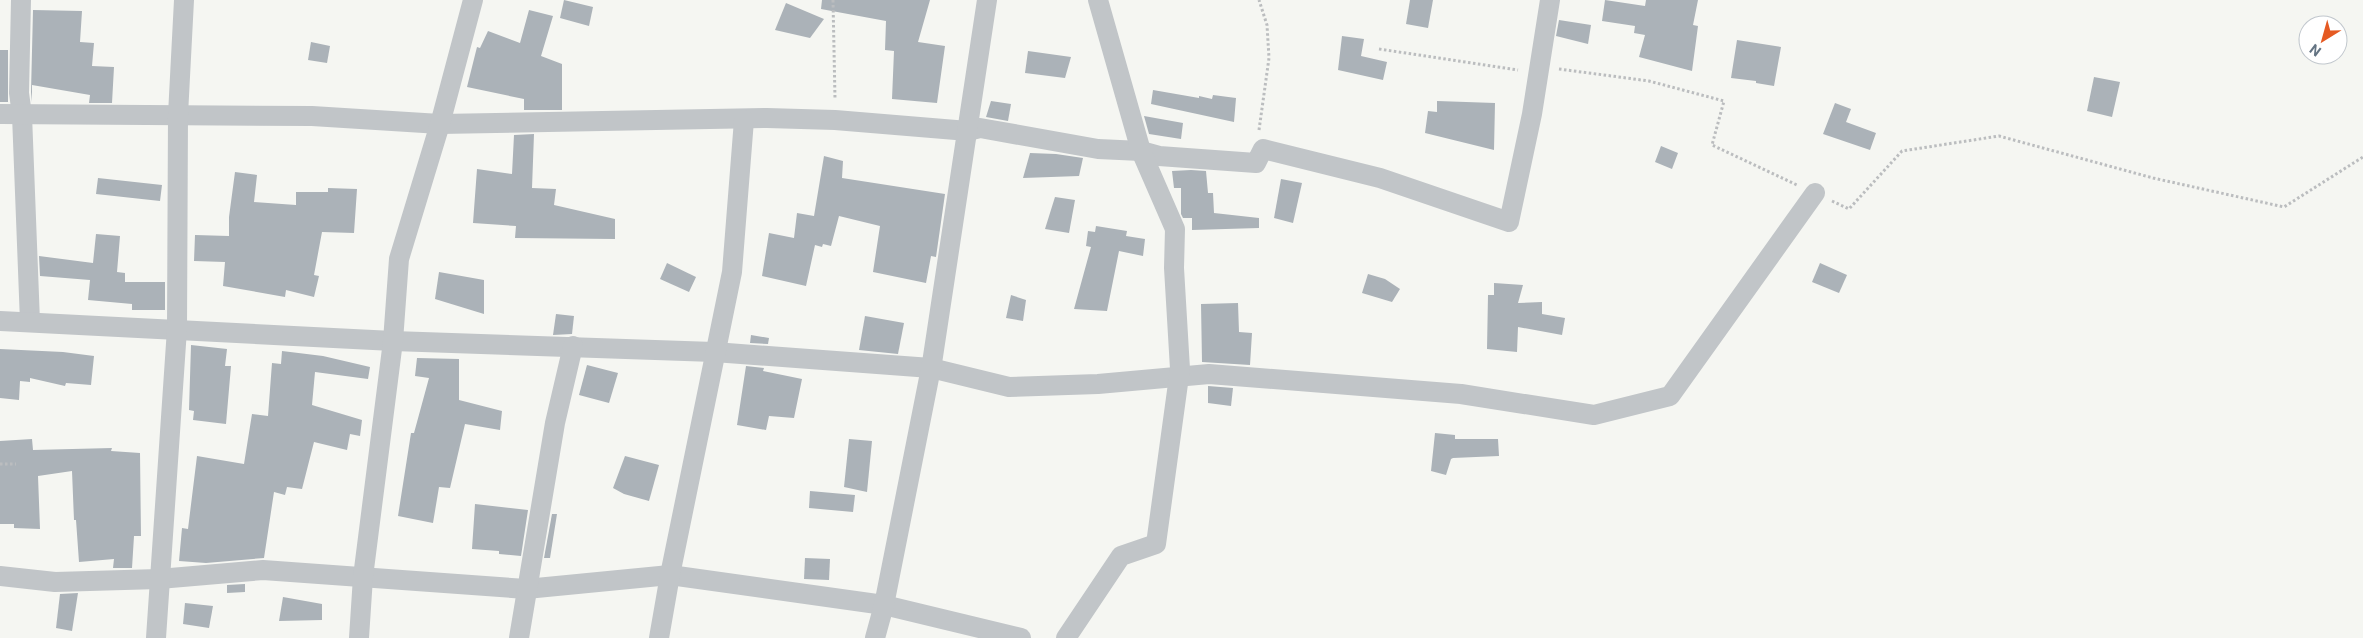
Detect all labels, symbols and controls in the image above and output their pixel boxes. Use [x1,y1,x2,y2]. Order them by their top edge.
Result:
north arrow [2298,15,2348,65]
text: N [2306,41,2324,60]

